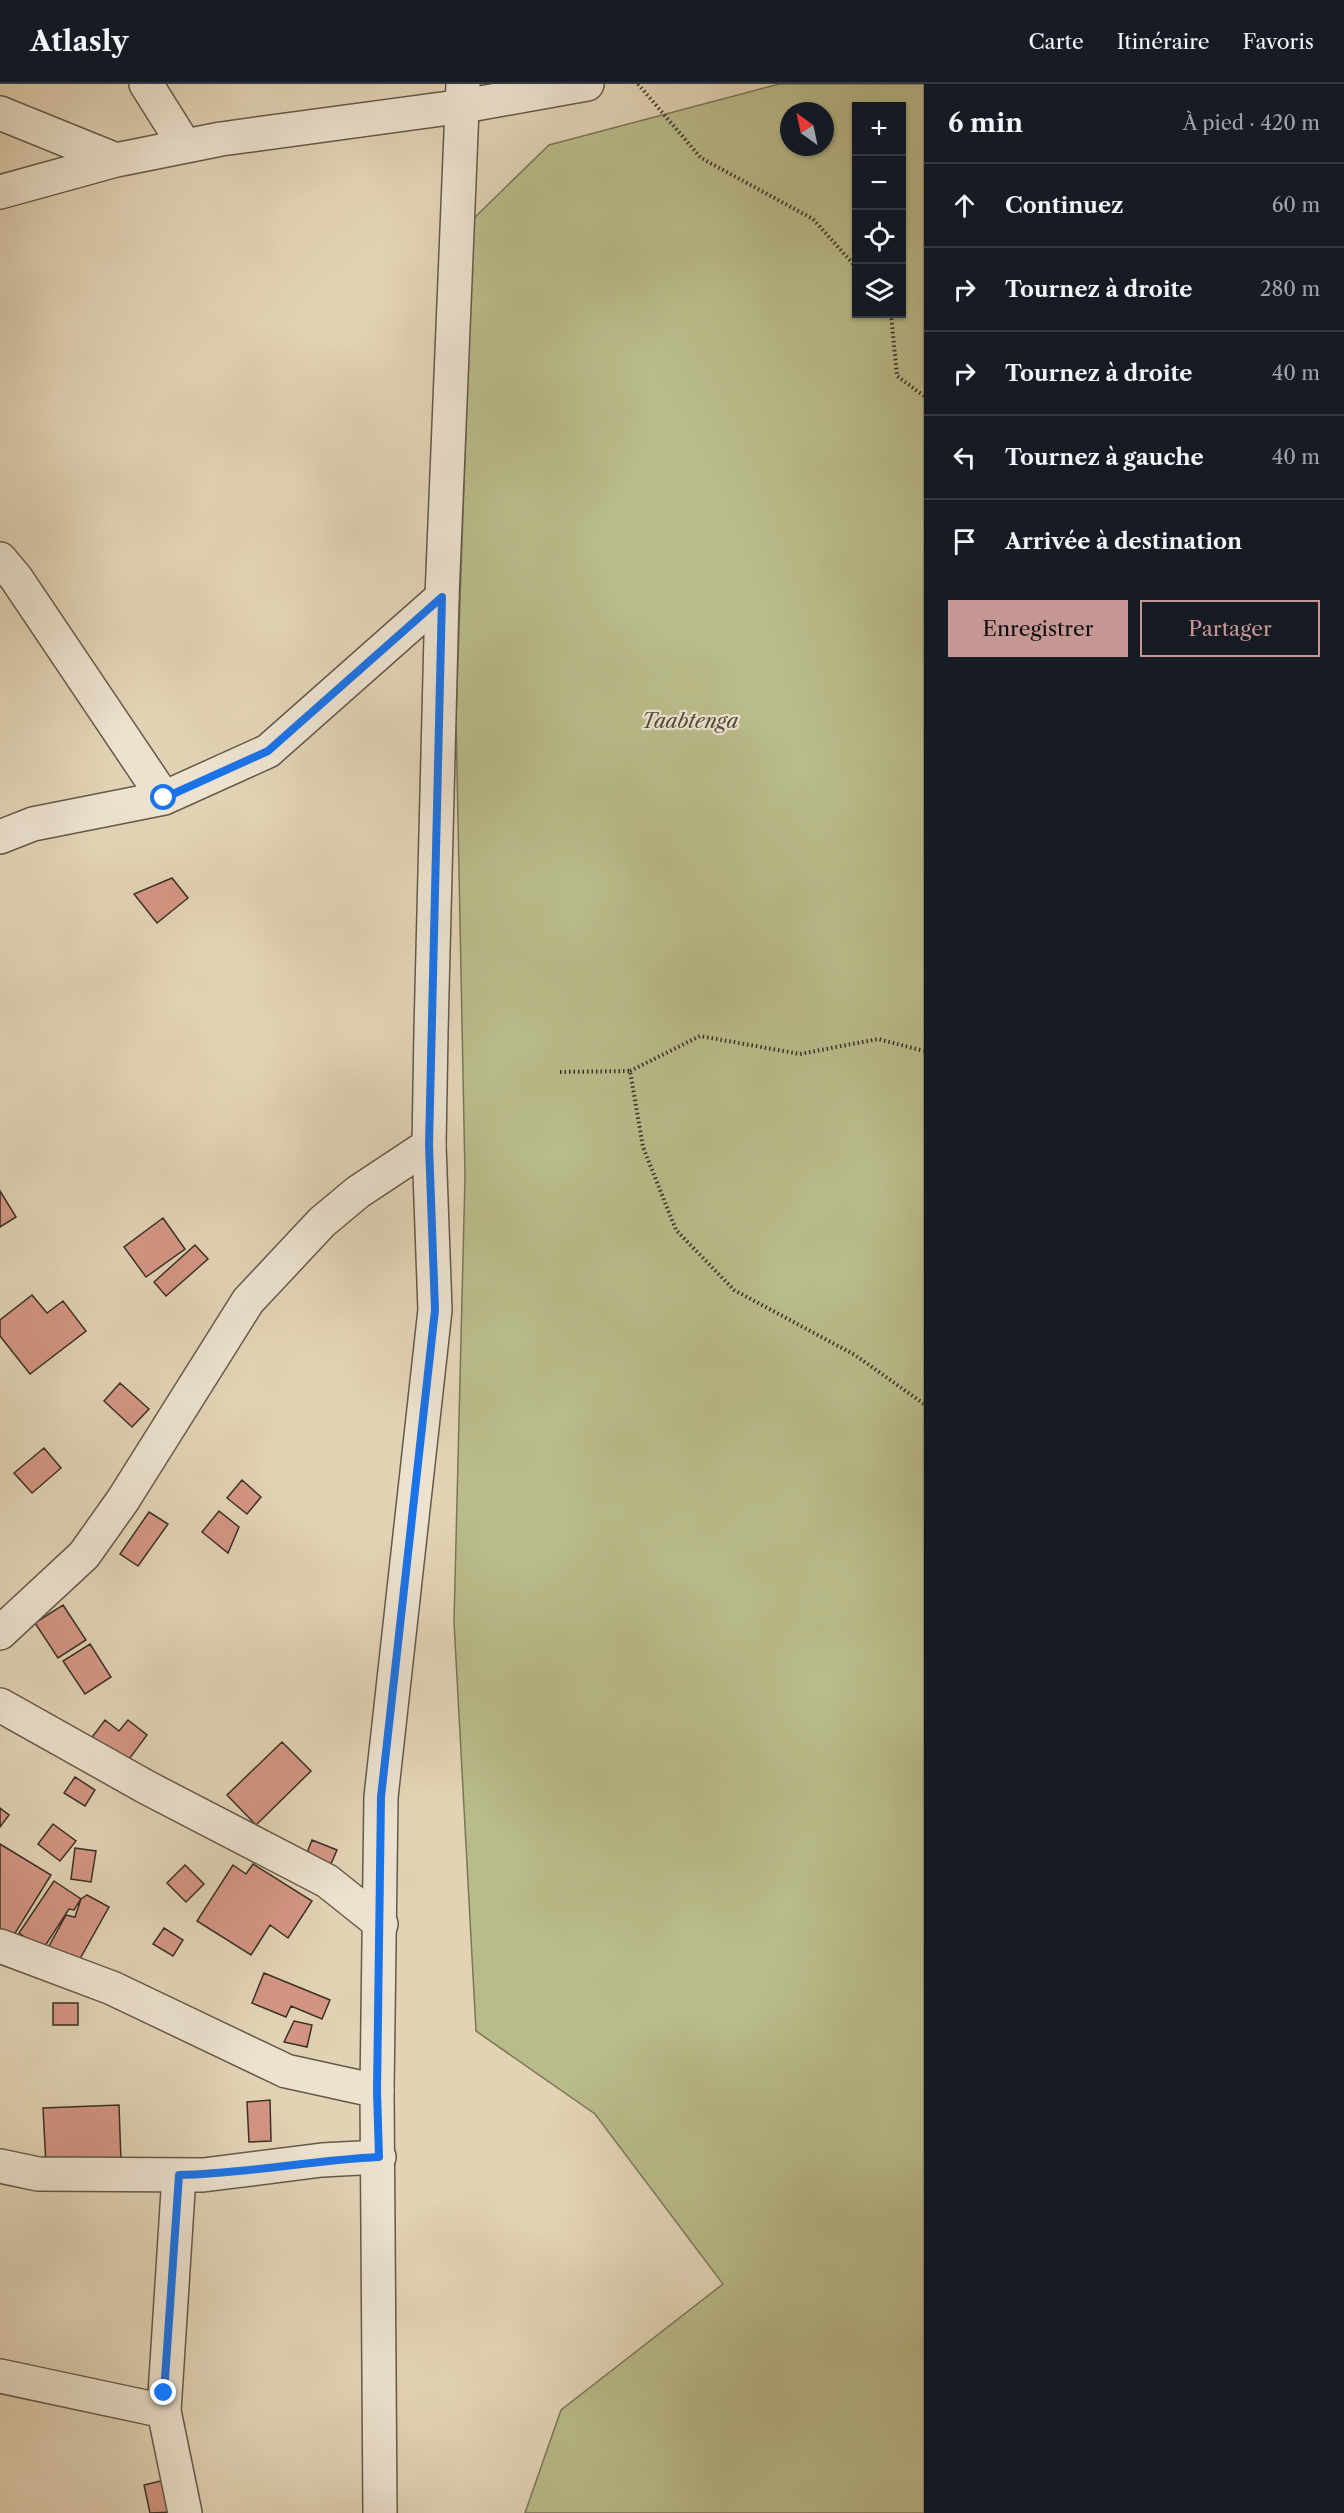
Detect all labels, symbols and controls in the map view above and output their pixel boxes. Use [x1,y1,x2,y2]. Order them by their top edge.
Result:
text: Atlasly [30,24,129,58]
text: Carte [1028,29,1084,54]
text: Itinéraire [1117,29,1210,54]
text: Favoris [1243,29,1314,54]
north arrow [780,102,834,156]
map controls [852,102,906,318]
button: + [852,102,906,156]
text: 6 min [948,107,1023,139]
text: À pied · 420 m [1183,111,1320,135]
button: − [852,156,906,210]
icon: ahead [948,189,981,222]
text: Continuez [1005,192,1124,219]
text: 60 m [1272,193,1320,217]
button: locate [852,210,906,264]
button: layers [852,264,906,318]
icon: right [948,273,981,306]
text: Tournez à droite [1005,276,1192,303]
text: 280 m [1260,277,1320,301]
icon: right [948,357,981,390]
text: Tournez à droite [1005,360,1192,387]
text: 40 m [1272,361,1320,385]
icon: left [948,441,981,474]
text: Tournez à gauche [1005,444,1204,471]
text: 40 m [1272,445,1320,469]
icon: arrive [948,525,981,558]
text: Arrivée à destination [1005,528,1242,555]
button: Enregistrer [948,600,1128,657]
button: Partager [1140,600,1320,657]
park label: Taabtenga [642,709,738,733]
route start [150,784,176,810]
route end [150,2379,176,2405]

